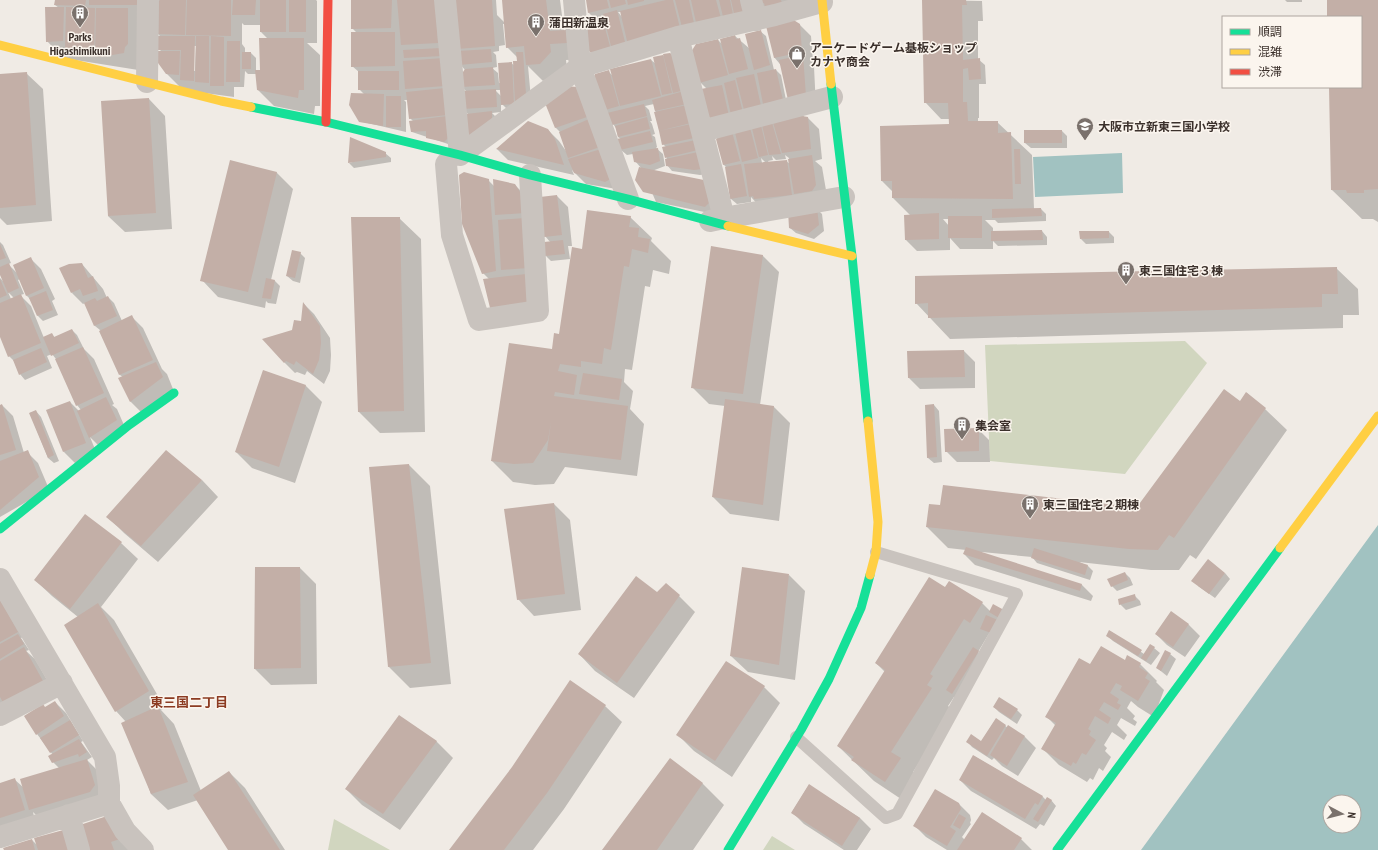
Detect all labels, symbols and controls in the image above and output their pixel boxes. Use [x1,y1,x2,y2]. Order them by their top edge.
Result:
building icon: Parks Higashimikuni [70,3,90,28]
building icon: 蒲田新温泉 [526,12,546,37]
place label: 蒲田新温泉 [549,15,609,30]
legend [1222,16,1362,88]
text: 順調 [1258,24,1282,39]
place label: Parks Higashimikuni [50,29,111,58]
place label: アーケードゲーム基板ショップ カナヤ商会 [810,40,977,69]
shop icon: アーケードゲーム基板ショップ カナヤ商会 [787,44,807,69]
text: 混雑 [1258,44,1282,59]
text: 渋滞 [1258,64,1282,79]
school or university icon: 大阪市立新東三国小学校 [1075,116,1095,141]
place label: 大阪市立新東三国小学校 [1098,119,1230,134]
building icon: 東三国住宅３棟 [1116,260,1136,285]
place label: 東三国住宅３棟 [1139,263,1223,278]
building icon: 集会室 [952,415,972,440]
place label: 集会室 [975,418,1011,433]
building icon: 東三国住宅２期棟 [1020,494,1040,519]
place label: 東三国住宅２期棟 [1043,497,1139,512]
district label: 東三国二丁目 [150,694,228,711]
north arrow [1322,794,1362,834]
text: N [1345,811,1359,819]

